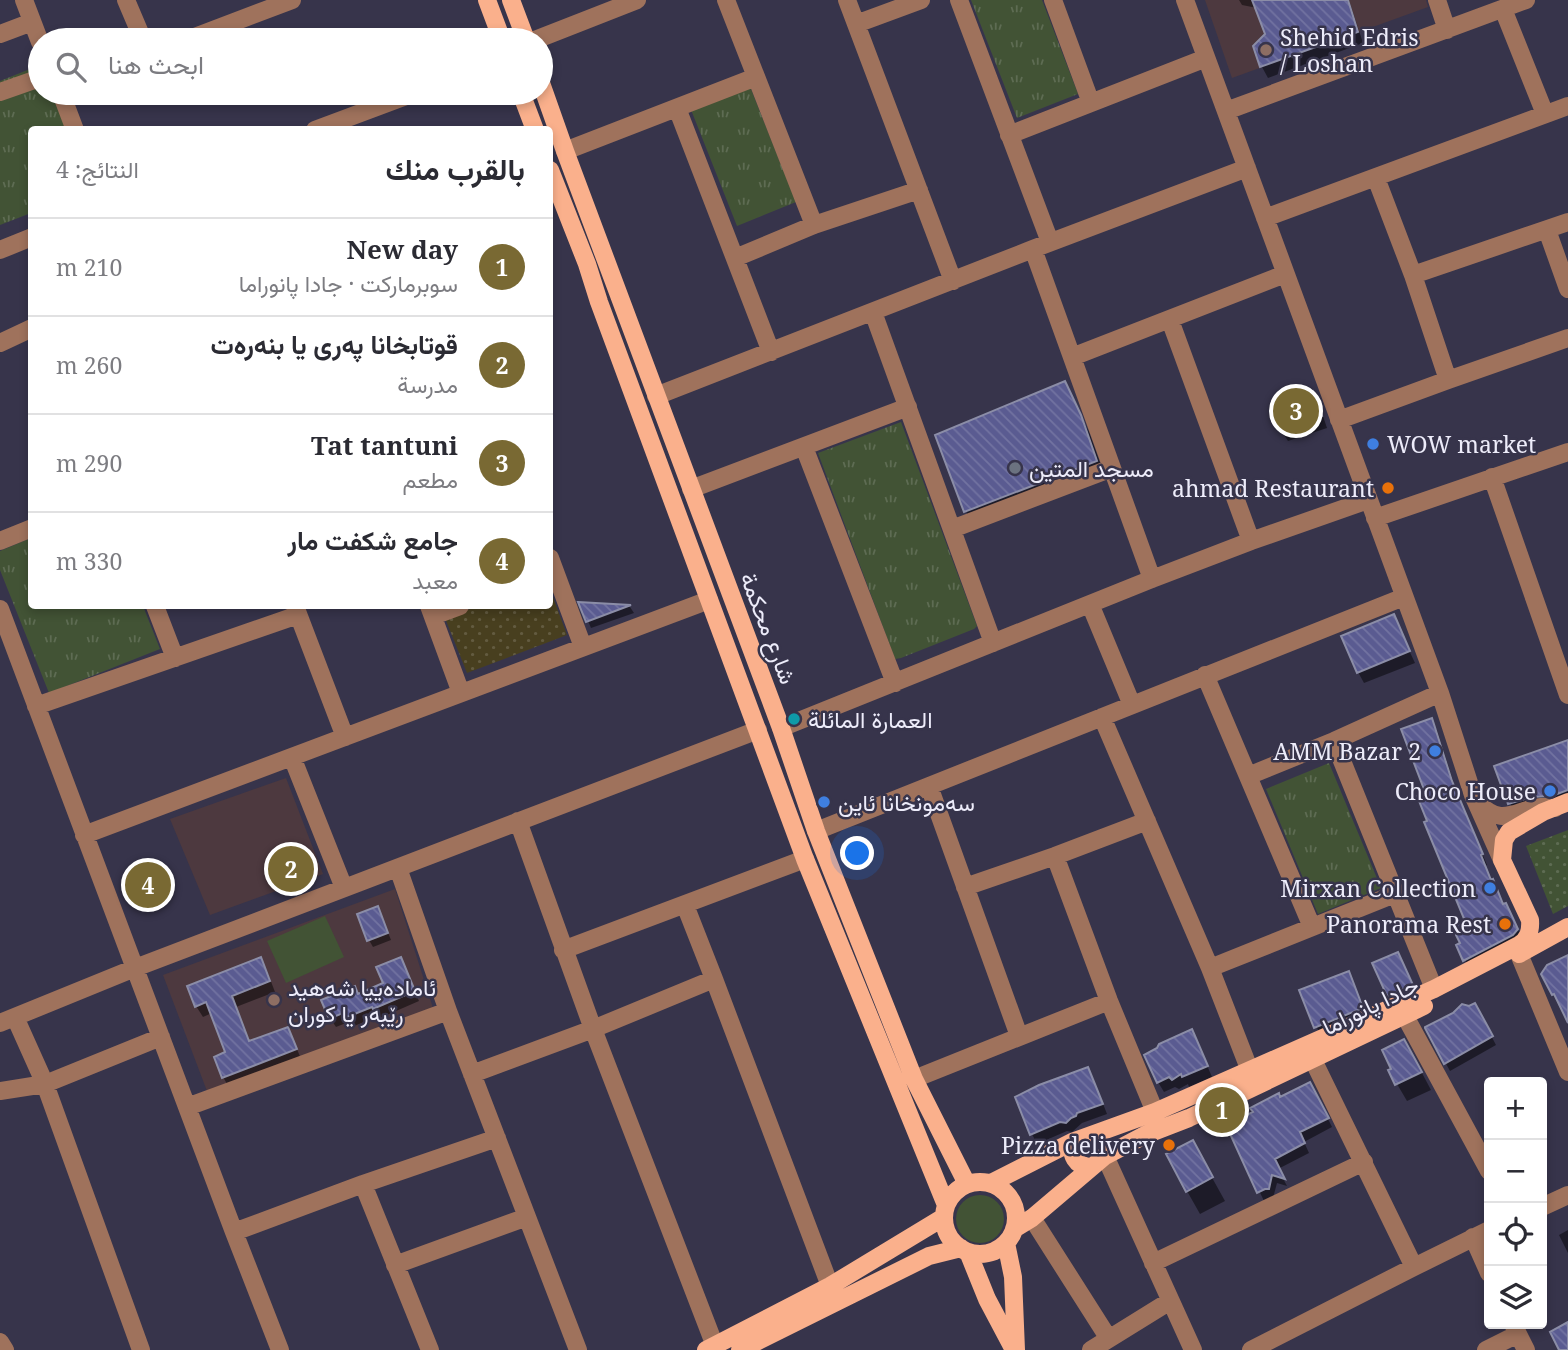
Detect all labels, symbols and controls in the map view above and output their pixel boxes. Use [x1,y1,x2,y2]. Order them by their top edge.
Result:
place label: Shehid Edris / Loshan [1280,21,1419,79]
search box [28,28,553,105]
marker: Shehid Edris / Loshan [1258,42,1274,58]
text: ابحث هنا [108,46,204,82]
icon: search [52,48,90,86]
text: بالقرب منك [385,148,525,189]
text: النتائج: 4 [56,153,139,185]
text: New day [347,231,458,267]
text: 210 m [56,251,122,283]
text: 1 [496,251,509,283]
text: سوبرماركت · جادا پانوراما [239,267,458,299]
text: قوتابخانا پەری یا بنەرەت [211,326,458,362]
text: 260 m [56,349,122,381]
text: 2 [496,349,509,381]
text: مدرسة [397,368,458,400]
pin: 3 [1273,385,1319,437]
text: Tat tantuni [311,427,458,463]
place label: WOW market [1387,428,1536,460]
marker: WOW market [1365,436,1381,452]
text: 290 m [56,447,122,479]
text: 3 [496,447,509,479]
place label: مسجد المتين [1029,452,1154,484]
marker: مسجد المتين [1007,460,1023,476]
text: مطعم [402,463,458,495]
place label: ahmad Restaurant [1172,472,1374,504]
marker: ahmad Restaurant [1380,480,1396,496]
text: جامع شكفت مار [288,522,458,558]
text: 330 m [56,545,122,577]
text: 4 [496,545,509,577]
text: معبد [412,564,458,596]
street label: شارع محكمة [732,568,805,689]
place label: العمارة المائلة [808,703,933,735]
marker: العمارة المائلة [786,711,802,727]
place label: AMM Bazar 2 [1273,735,1421,767]
marker: AMM Bazar 2 [1427,743,1443,759]
place label: Choco House [1395,775,1536,807]
marker: Choco House [1542,783,1558,799]
place label: سەمونخانا ئاین [838,786,975,818]
marker: سەمونخانا ئاین [816,794,832,810]
your location [840,836,874,870]
pin: 2 [268,843,314,895]
pin: 4 [125,859,171,911]
place label: Mirxan Collection [1280,872,1476,904]
marker: Mirxan Collection [1482,880,1498,896]
place label: Panorama Rest [1326,908,1491,940]
marker: Panorama Rest [1497,916,1513,932]
street label: جادا پانوراما [1316,968,1424,1043]
place label: ئامادەییا شەهید رێبەر یا کوران [288,971,436,1029]
marker: ئامادەییا شەهید رێبەر یا کوران [266,992,282,1008]
map controls [1484,1077,1547,1329]
button: + [1484,1077,1547,1140]
pin: 1 [1199,1084,1245,1136]
place label: Pizza delivery [1001,1129,1155,1161]
marker: Pizza delivery [1161,1137,1177,1153]
button: − [1484,1140,1547,1203]
button: locate [1484,1203,1547,1266]
button: layers [1484,1266,1547,1329]

